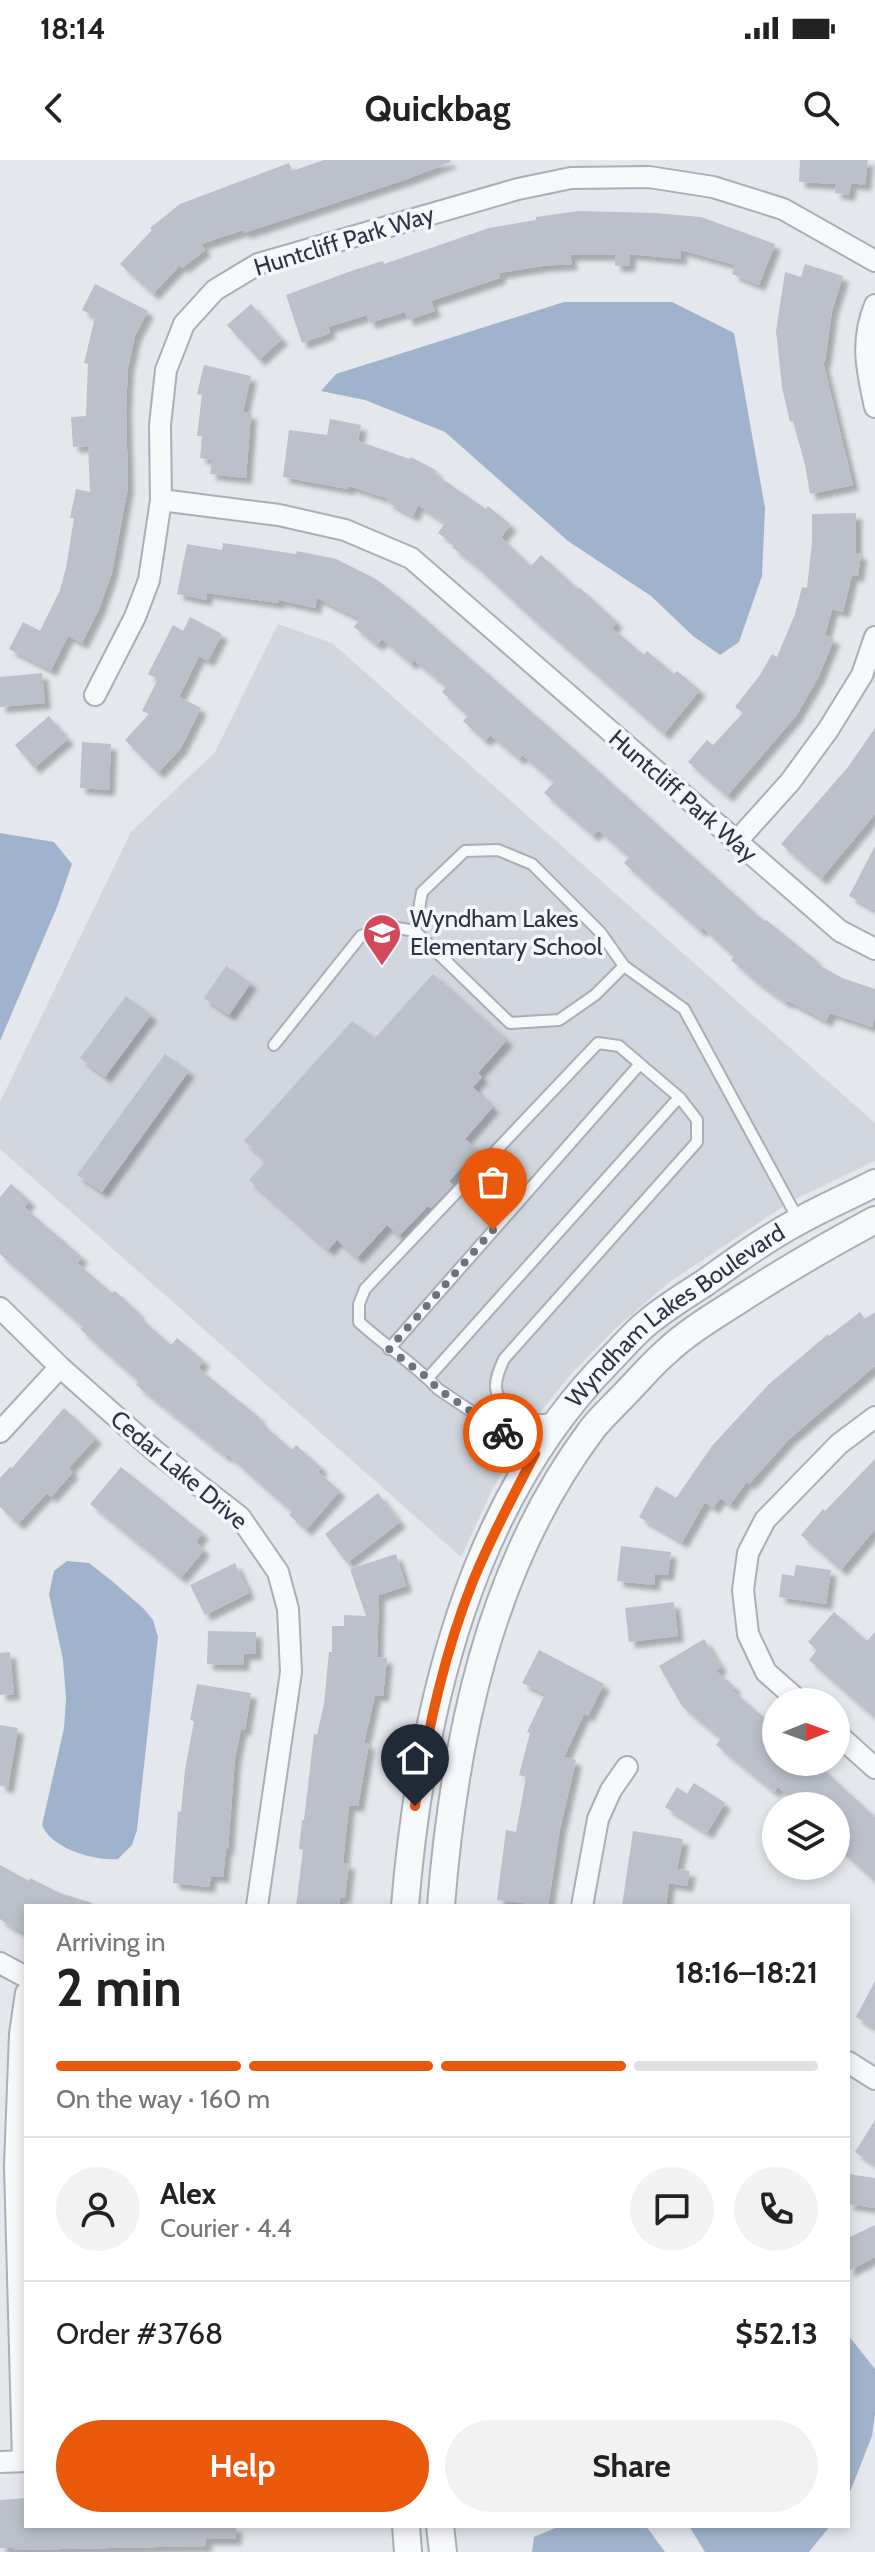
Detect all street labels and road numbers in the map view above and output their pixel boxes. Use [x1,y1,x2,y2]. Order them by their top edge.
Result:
street label: Huntcliff Park Way [250,199,437,282]
street label: Huntcliff Park Way [603,723,763,868]
street label: Wyndham Lakes Boulevard [559,1217,790,1413]
street label: Cedar Lake Drive [105,1404,254,1535]

